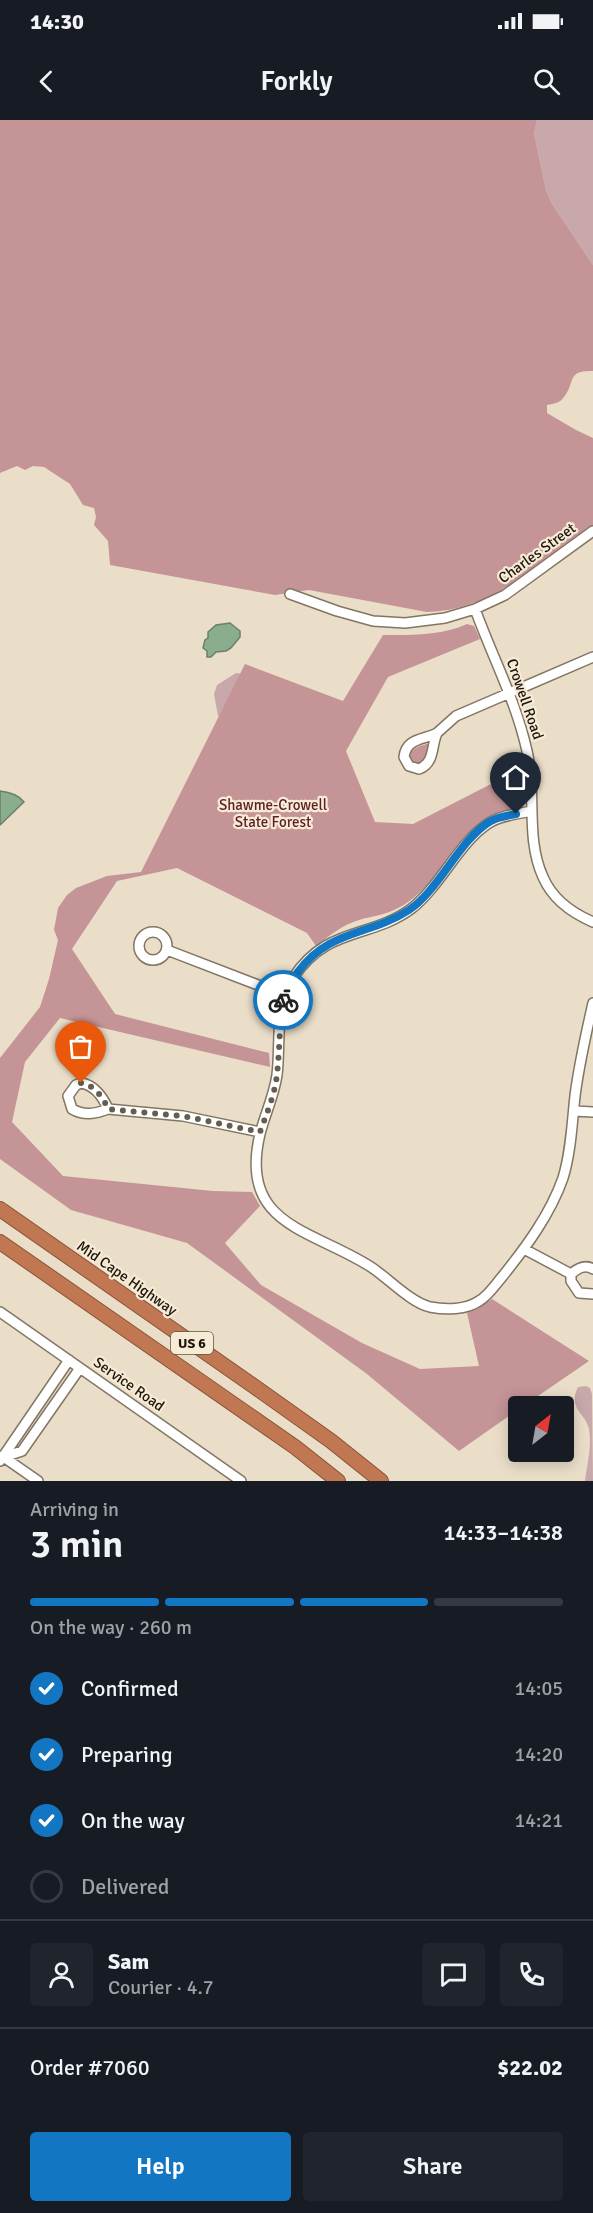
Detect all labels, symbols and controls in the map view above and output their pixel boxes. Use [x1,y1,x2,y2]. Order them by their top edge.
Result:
text: 14:30 [30,8,84,35]
icon: back [30,65,63,98]
text: Forkly [260,65,333,98]
icon: search [530,65,563,98]
street label: Charles Street [495,519,579,587]
street label: Crowell Road [503,656,547,742]
pin [490,752,541,814]
icon: home [499,761,532,794]
park label: Shawme-Crowell State Forest [219,796,327,831]
courier [253,970,313,1030]
icon: bike [267,984,300,1017]
pin [55,1021,106,1083]
icon: bag [64,1030,97,1063]
street label: Mid Cape Highway [74,1237,180,1319]
road number: US 6 [171,1332,213,1354]
street label: Service Road [90,1353,168,1415]
north arrow [508,1396,574,1462]
map controls [508,1396,574,1462]
text: Arriving in [30,1497,119,1522]
text: 14:33–14:38 [444,1519,563,1546]
text: 3 min [30,1520,123,1568]
text: On the way · 260 m [30,1615,192,1640]
icon: check [30,1672,63,1705]
text: Confirmed [81,1675,179,1702]
text: 14:05 [514,1676,563,1701]
icon: check [30,1738,63,1771]
text: Preparing [81,1741,173,1768]
text: 14:20 [514,1742,563,1767]
icon: check [30,1804,63,1837]
text: On the way [81,1807,185,1834]
text: 14:21 [514,1808,563,1833]
text: Delivered [81,1873,169,1900]
button: person [30,1943,93,2006]
button: chat [422,1943,485,2006]
button: phone [500,1943,563,2006]
text: Sam [108,1948,149,1975]
text: Courier · 4.7 [108,1975,214,2000]
text: Order #7060 [30,2054,150,2081]
text: $22.02 [497,2054,563,2081]
button: Help [30,2132,291,2201]
button: Share [303,2132,563,2201]

